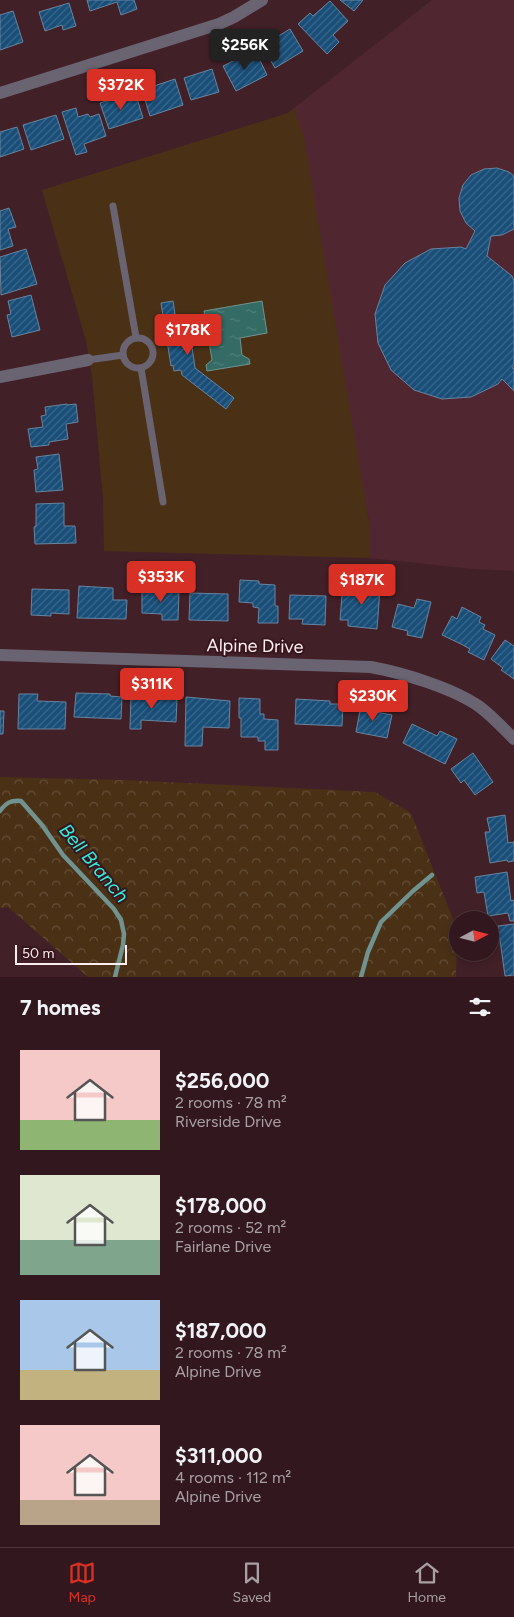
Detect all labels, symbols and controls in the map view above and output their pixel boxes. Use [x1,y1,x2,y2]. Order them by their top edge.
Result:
pin: $256K [210,28,280,71]
text: $256K [221,35,269,54]
pin: $372K [86,68,156,111]
text: $372K [98,75,144,94]
pin: $178K [153,314,223,356]
text: $178K [166,320,210,339]
pin: $353K [126,560,196,603]
pin: $187K [327,564,397,606]
text: $353K [138,567,184,586]
text: $187K [340,570,384,589]
street label: Alpine Drive [206,634,304,658]
pin: $311K [117,668,187,710]
text: $311K [131,674,173,693]
pin: $230K [338,680,408,722]
text: $230K [349,686,397,705]
water label: Bell Branch [54,819,134,907]
north arrow [449,911,499,961]
map controls [449,911,499,961]
scale bar [15,942,128,965]
text: 50 m [22,945,54,962]
icon: filters [466,993,494,1021]
text: 7 homes [20,995,101,1020]
text: $256,000 [175,1068,269,1093]
icon: home [60,1070,120,1130]
text: 2 rooms · 78 m² [175,1093,287,1112]
text: Riverside Drive [175,1112,281,1131]
text: $178,000 [175,1193,266,1218]
icon: home [60,1195,120,1255]
text: 2 rooms · 52 m² [175,1218,286,1237]
text: Fairlane Drive [175,1237,271,1256]
text: $187,000 [175,1318,266,1343]
icon: home [60,1320,120,1380]
text: 2 rooms · 78 m² [175,1343,287,1362]
text: Alpine Drive [175,1362,261,1381]
text: $311,000 [175,1443,262,1468]
icon: home [60,1445,120,1505]
text: 4 rooms · 112 m² [175,1468,291,1487]
text: Alpine Drive [175,1487,261,1506]
tab: Map [68,1559,96,1606]
tab: Saved [233,1559,271,1606]
tab: Home [408,1559,446,1606]

